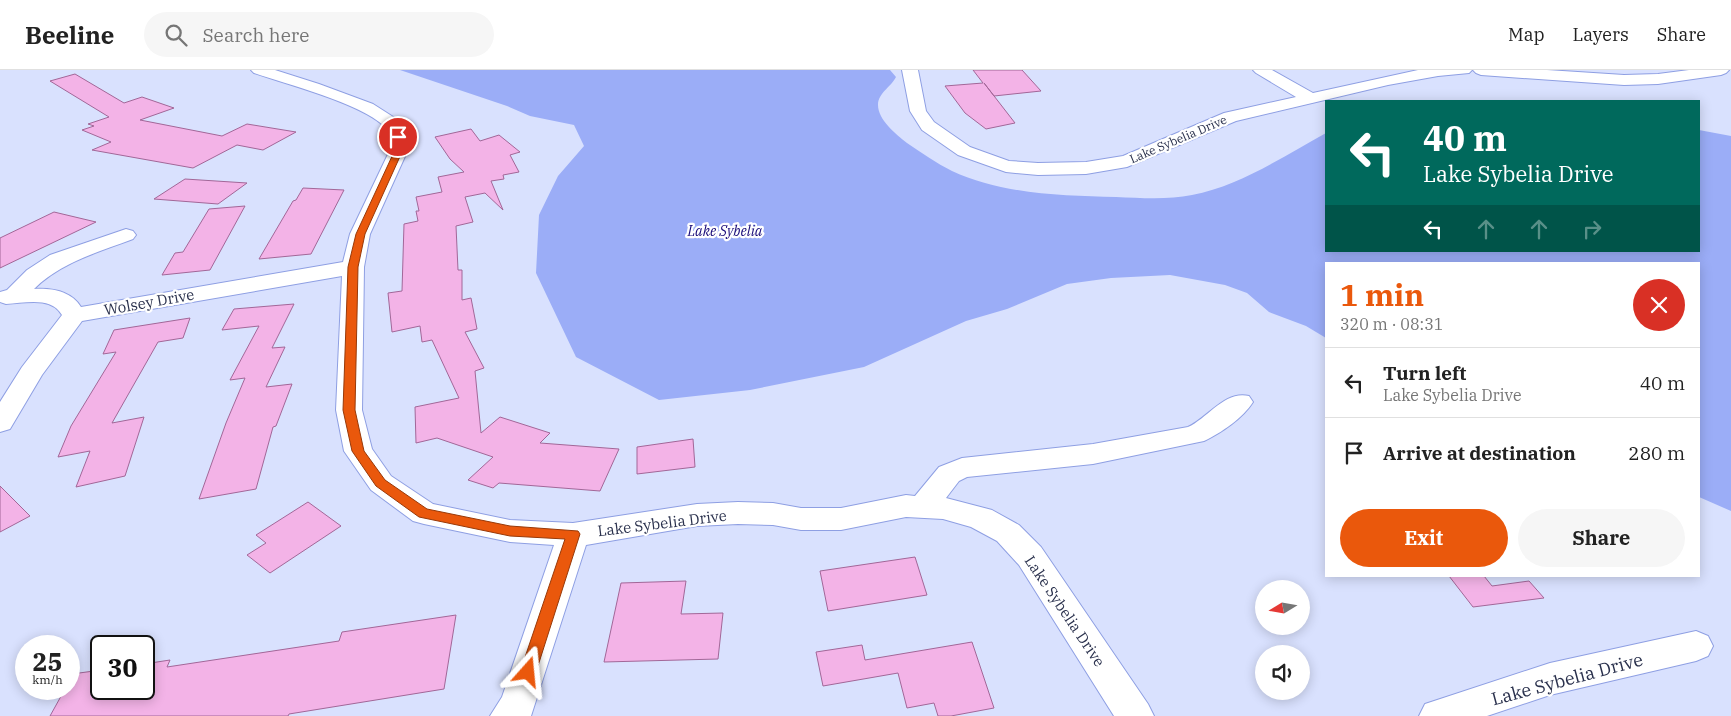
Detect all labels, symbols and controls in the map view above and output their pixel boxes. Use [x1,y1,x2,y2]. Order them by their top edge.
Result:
search box [144,12,494,57]
text: Beeline [25,19,114,51]
icon: search [162,21,190,49]
text: Search here [202,23,309,47]
text: Map [1508,23,1545,46]
text: Layers [1573,23,1629,46]
text: Share [1657,23,1706,46]
street label: Lake Sybelia Drive [1127,112,1229,166]
text: 40 m [1423,115,1507,161]
pin [377,116,419,158]
icon: left [1340,120,1405,185]
icon: arrive [384,123,412,151]
text: Lake Sybelia Drive [1423,159,1614,188]
icon: left [1419,215,1447,243]
icon: ahead [1472,215,1500,243]
icon: ahead [1525,215,1553,243]
icon: right [1578,215,1606,243]
water label: Lake Sybelia [687,222,763,240]
text: 1 min [1340,275,1424,314]
button: close [1633,279,1685,331]
street label: Wolsey Drive [102,285,196,319]
text: 320 m · 08:31 [1340,314,1443,334]
text: Turn left [1383,361,1466,385]
icon: left [1340,369,1368,397]
text: 40 m [1640,371,1685,395]
text: Lake Sybelia Drive [1383,385,1522,405]
icon: arrive [1340,439,1368,467]
text: Arrive at destination [1383,441,1576,465]
text: 280 m [1628,441,1685,465]
street label: Lake Sybelia Drive [596,506,728,540]
button: Exit [1340,509,1508,567]
button: Share [1518,509,1685,567]
street label: Lake Sybelia Drive [1021,552,1109,670]
north arrow [1255,580,1310,635]
map controls [1255,580,1310,700]
speed limit sign: 30 [90,635,155,700]
text: 25 [32,645,63,678]
position arrow [501,645,553,697]
button: sound [1255,645,1310,700]
street label: Lake Sybelia Drive [1489,648,1645,710]
text: km/h [32,672,63,687]

